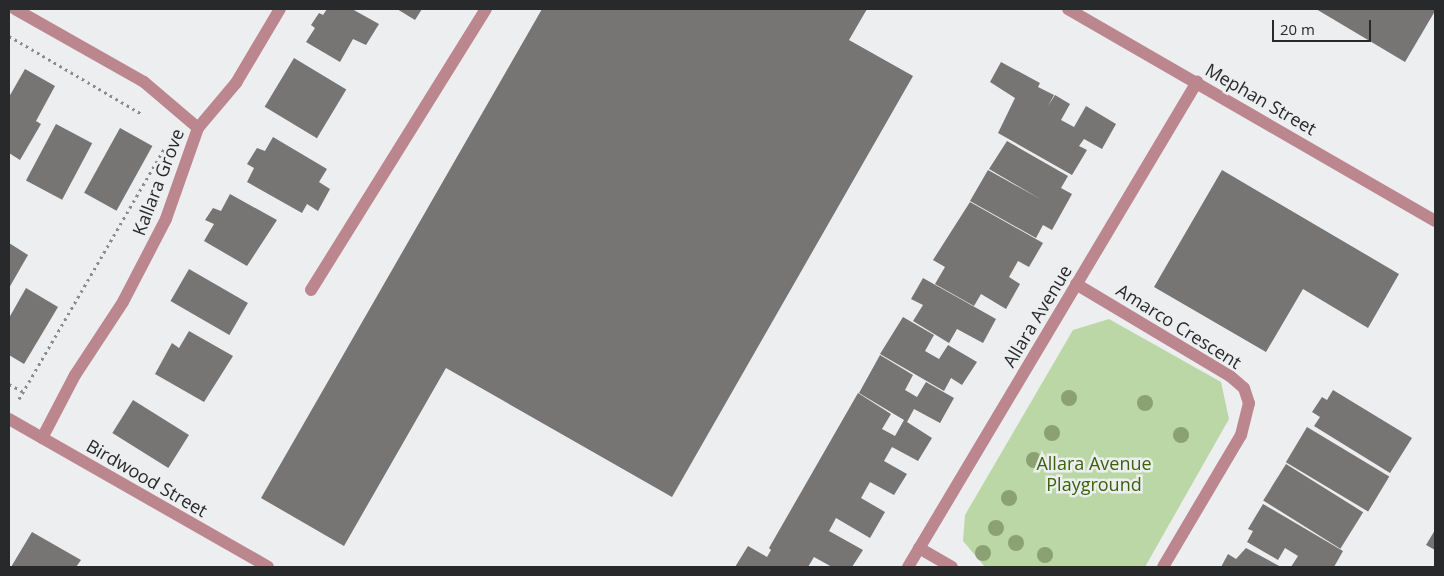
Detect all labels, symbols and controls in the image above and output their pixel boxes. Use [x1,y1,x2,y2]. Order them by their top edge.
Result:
scale bar [1274,10,1373,42]
text: 20 m [1280,19,1315,39]
street label: Mephan Street [1202,59,1320,139]
street label: Kallara Grove [128,126,188,238]
street label: Allara Avenue [998,261,1076,371]
street label: Amarco Crescent [1113,279,1245,373]
street label: Birdwood Street [83,435,211,521]
park label: Allara Avenue Playground [1036,453,1152,496]

